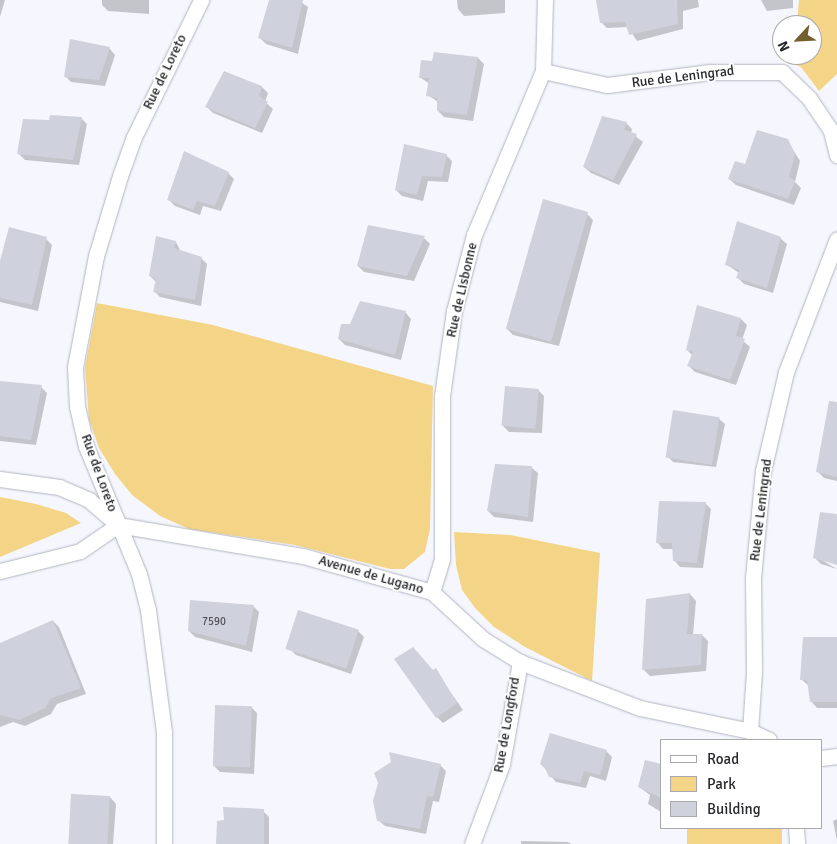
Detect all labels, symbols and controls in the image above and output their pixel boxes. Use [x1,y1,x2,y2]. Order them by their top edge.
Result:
north arrow [772,15,822,65]
street label: Rue de Loreto [140,32,190,112]
text: N [774,38,794,54]
street label: Rue de Leningrad [631,62,735,92]
street label: Rue de Lisbonne [443,241,481,339]
street label: Rue de Loreto [77,432,121,514]
street label: Rue de Leningrad [746,458,776,562]
street label: Avenue de Lugano [317,552,425,598]
house number: 7590 [202,615,226,629]
street label: Rue de Longford [490,676,524,774]
legend [660,739,822,829]
text: Road [707,750,739,768]
text: Park [707,775,736,793]
text: Building [707,800,761,818]

